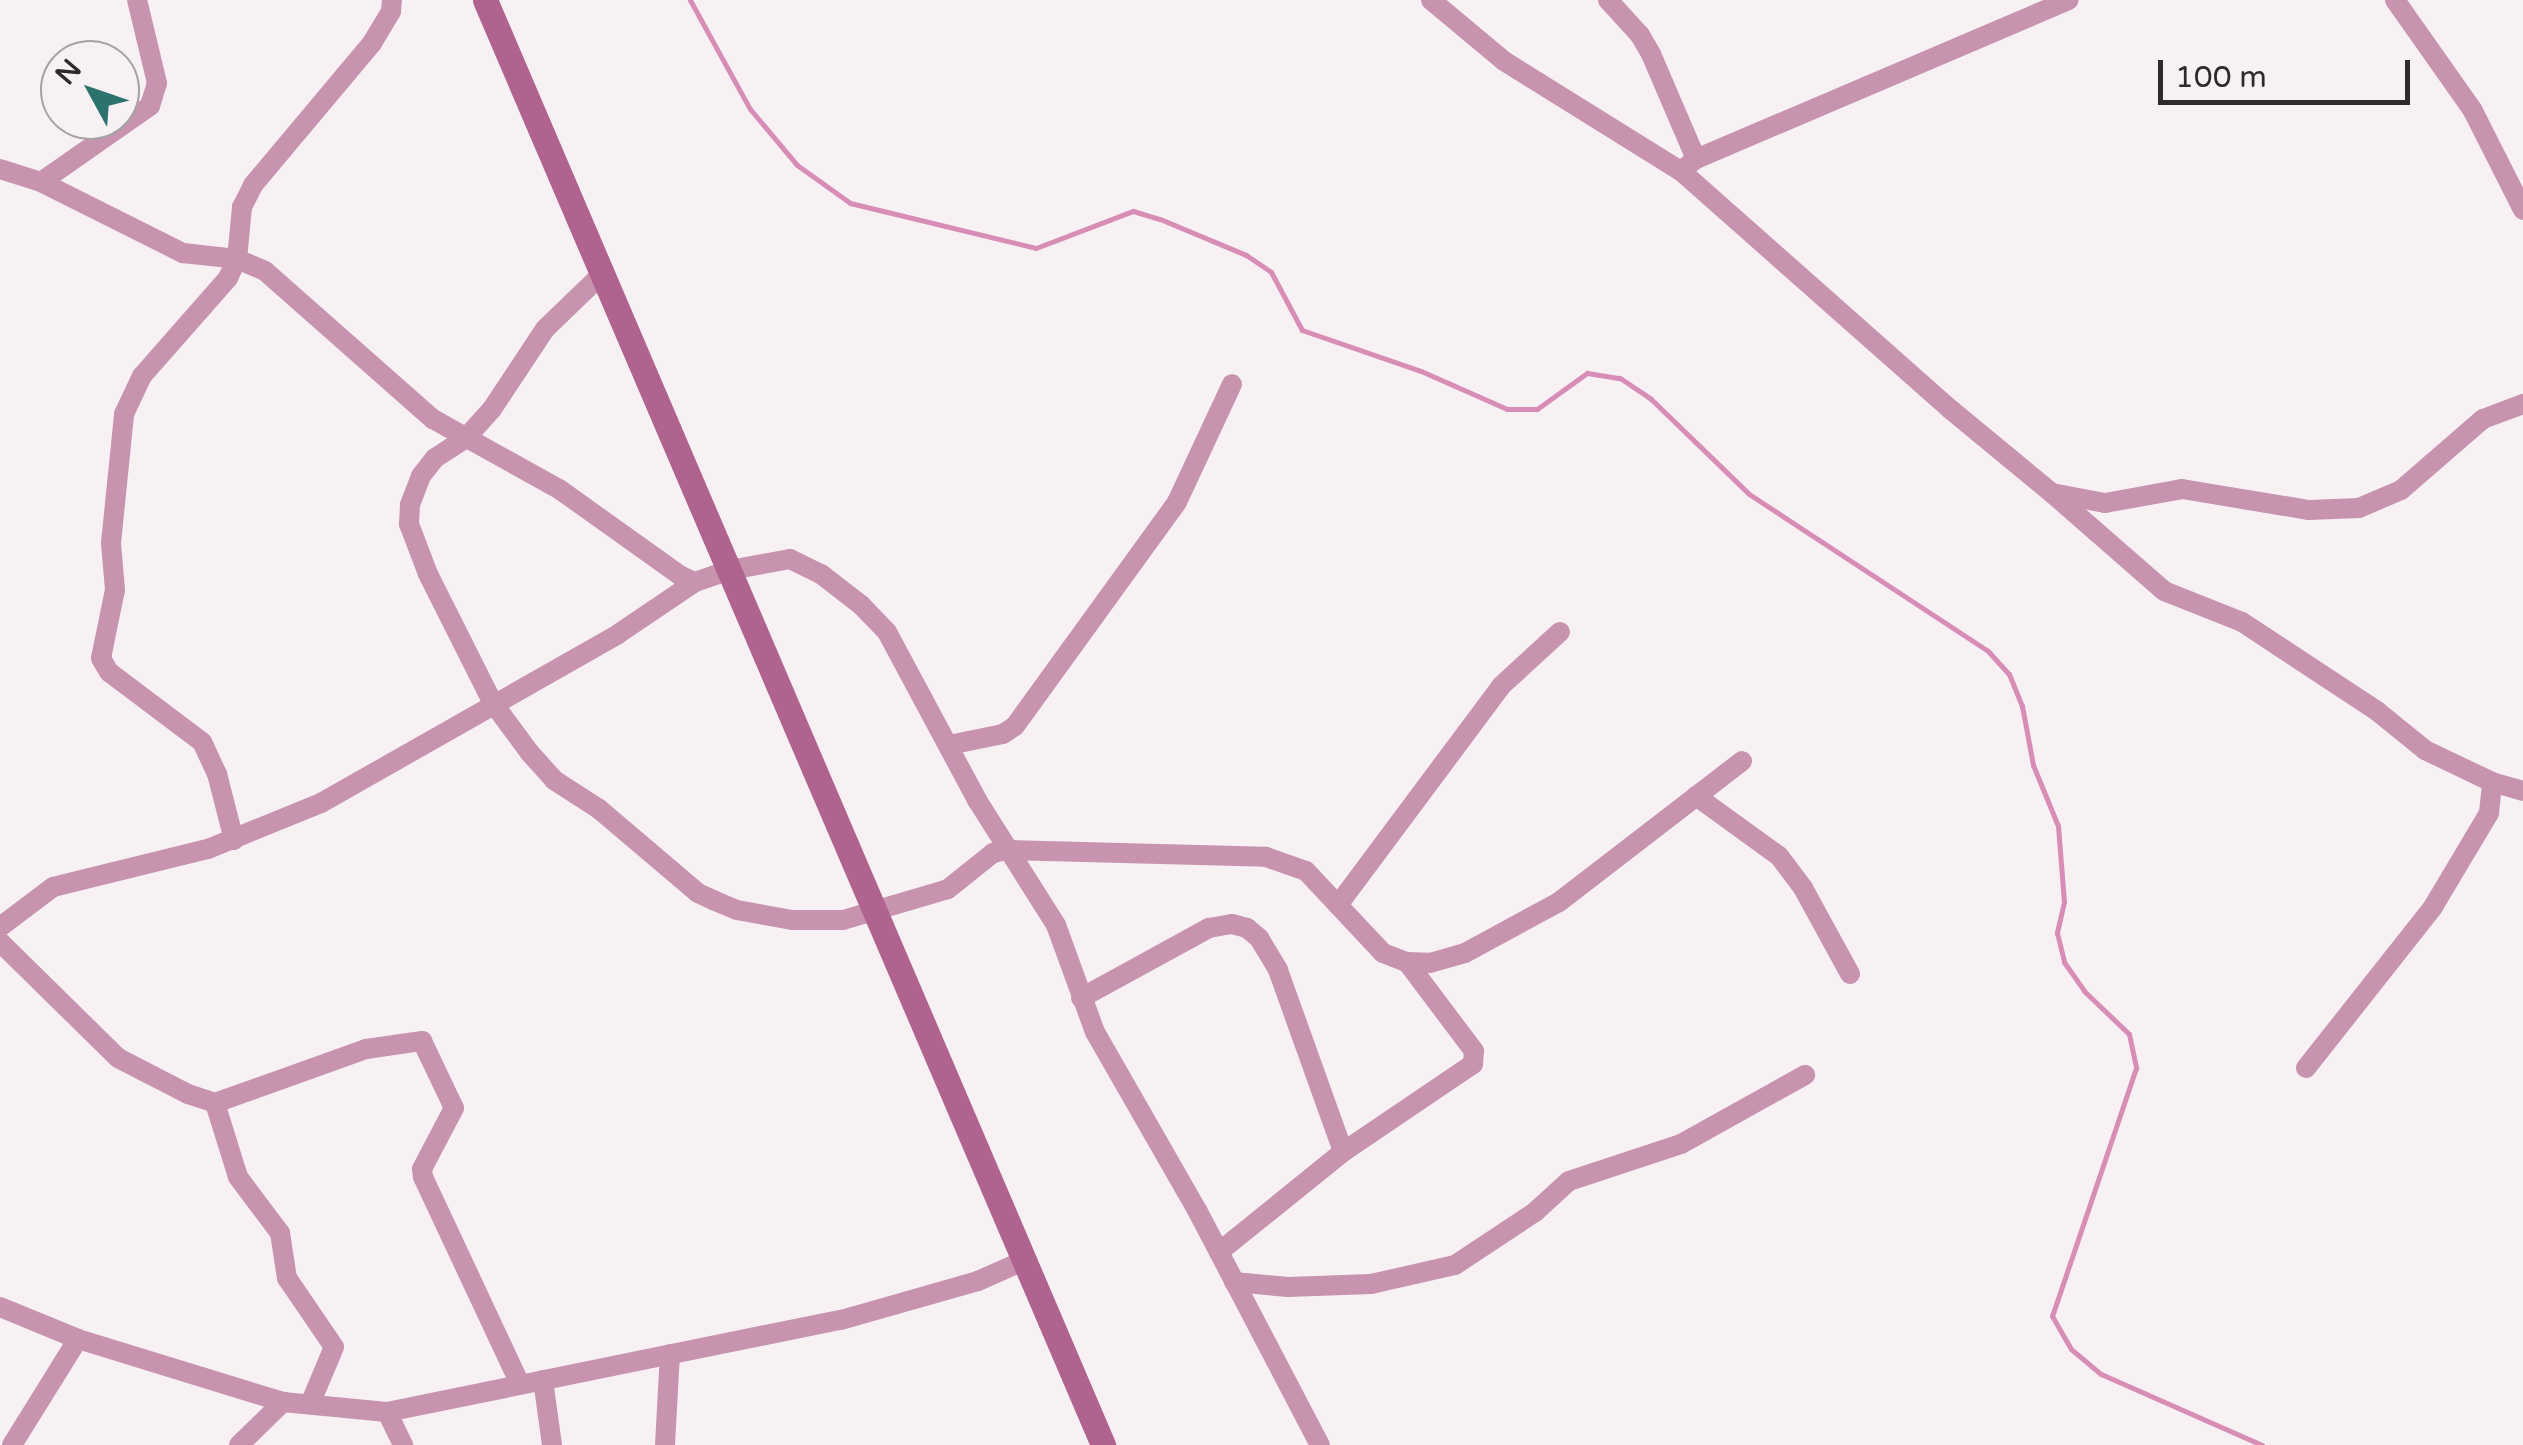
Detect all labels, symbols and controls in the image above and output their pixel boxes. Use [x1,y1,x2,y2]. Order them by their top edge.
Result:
north arrow [40,40,140,140]
scale bar [2163,40,2416,102]
text: N [48,52,89,92]
text: 100 m [2175,59,2267,96]

